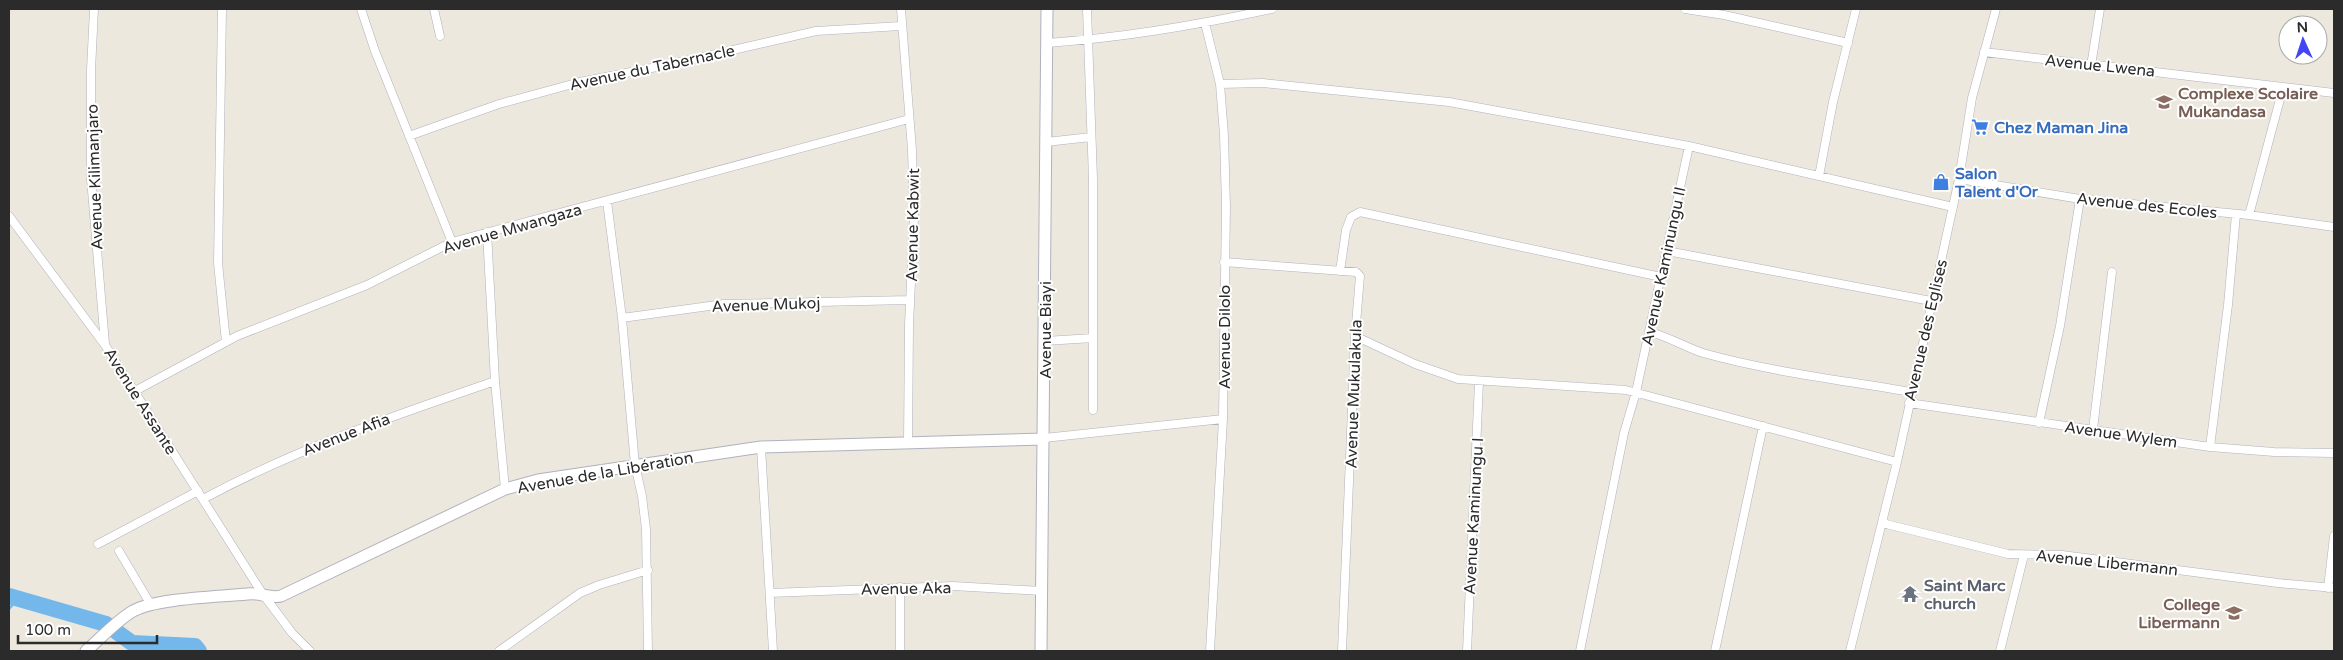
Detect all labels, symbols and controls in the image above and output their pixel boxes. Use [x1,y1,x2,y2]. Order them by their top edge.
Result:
north arrow [2278,15,2328,65]
text: N [2296,19,2308,36]
street label: Avenue du Tabernacle [568,41,737,95]
street label: Avenue Lwena [2044,50,2156,82]
place label: Complexe Scolaire Mukandasa [2178,84,2318,122]
school or university icon: Complexe Scolaire Mukandasa [2154,92,2174,112]
street label: Avenue Kilimanjaro [82,104,108,250]
supermarket icon: Chez Maman Jina [1970,117,1990,137]
place label: Chez Maman Jina [1994,118,2128,138]
place label: Salon Talent d'Or [1954,164,2039,202]
street label: Avenue Kabwit [902,168,924,282]
shop icon: Salon Talent d'Or [1931,172,1951,192]
street label: Avenue Kaminungu II [1637,185,1691,348]
street label: Avenue des Ecoles [2076,189,2218,223]
street label: Avenue Mwangaza [440,199,584,258]
street label: Avenue des Eglises [1900,257,1952,403]
street label: Avenue Biayi [1036,281,1056,379]
street label: Avenue Dilolo [1215,285,1235,389]
street label: Avenue Mukoj [711,293,821,317]
street label: Avenue Mukulakula [1341,319,1367,469]
street label: Avenue Assante [99,344,181,459]
street label: Avenue Afia [300,409,393,461]
street label: Avenue Wylem [2063,417,2179,453]
street label: Avenue Kaminungu I [1460,437,1488,595]
street label: Avenue de la Libération [515,448,695,498]
street label: Avenue Libermann [2035,546,2179,580]
place label: Saint Marc church [1924,576,2006,614]
street label: Avenue Aka [860,578,952,600]
temple icon: Saint Marc church [1900,584,1920,604]
place label: College Libermann [2138,595,2220,633]
school or university icon: College Libermann [2224,603,2244,623]
scale bar [18,612,156,644]
text: 100 m [25,621,71,639]

